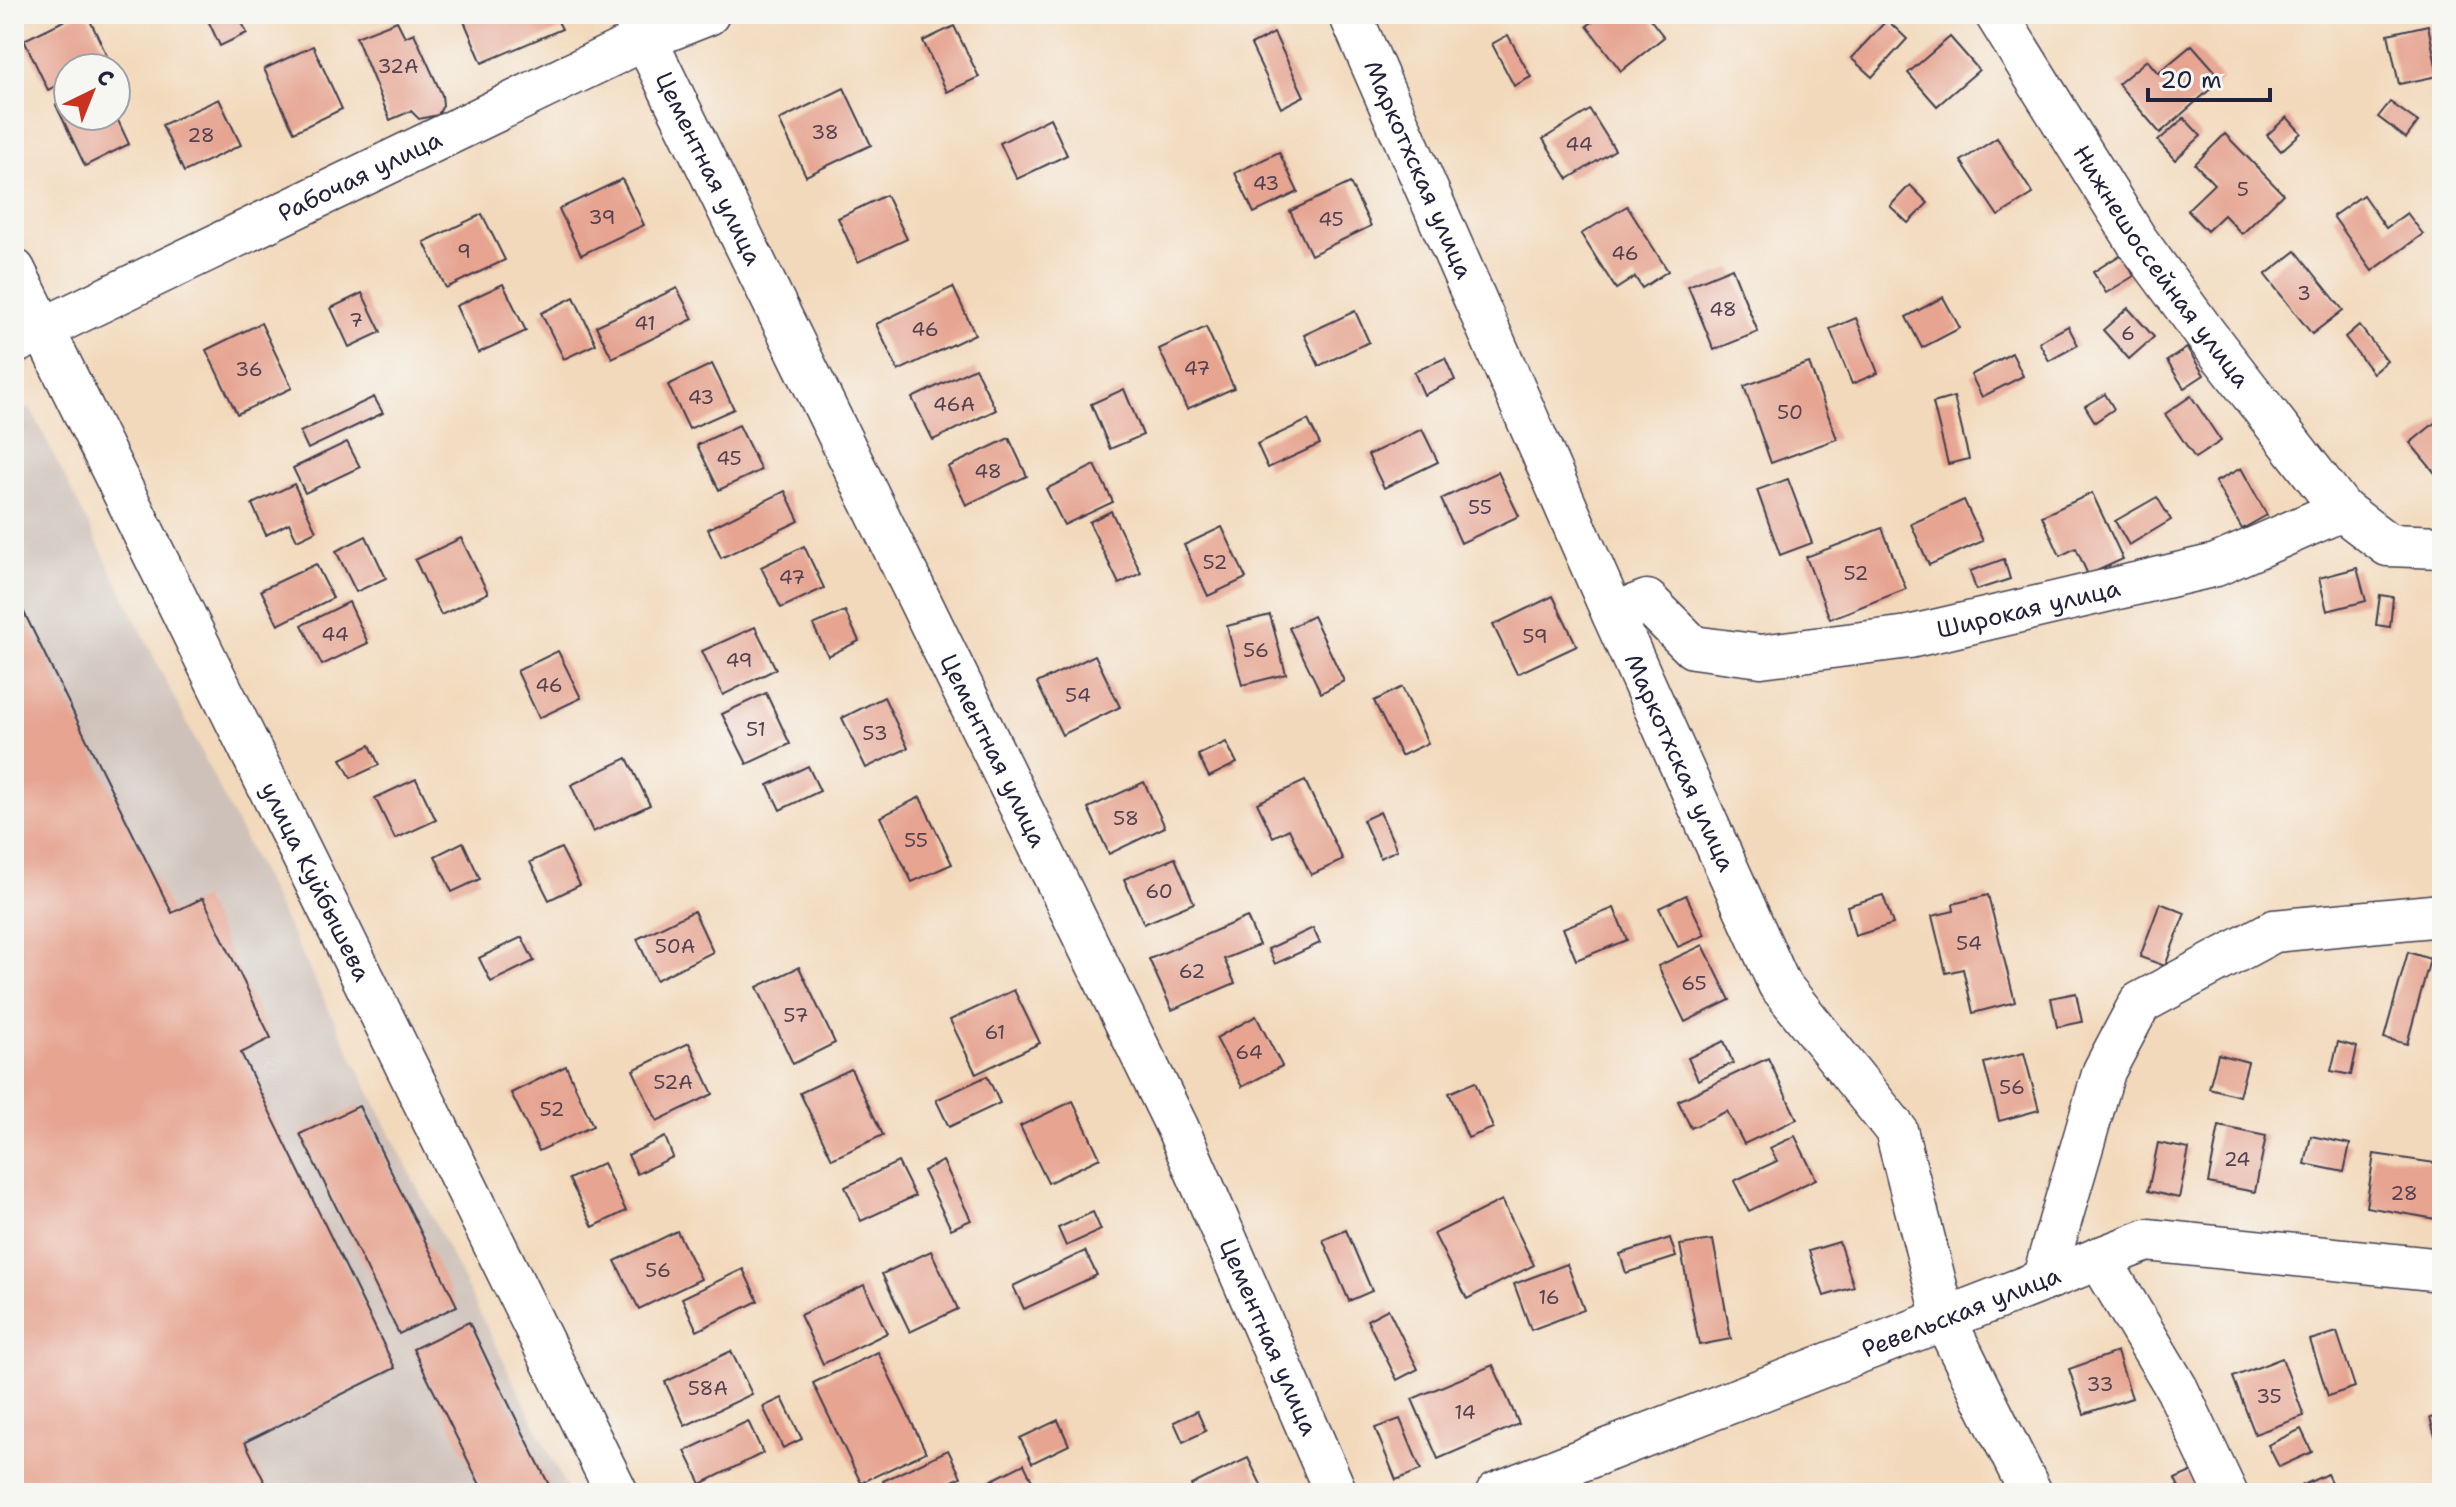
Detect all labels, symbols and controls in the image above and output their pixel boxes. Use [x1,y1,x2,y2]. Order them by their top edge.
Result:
north arrow [52,52,132,132]
scale bar [2148,52,2270,102]
house number: 32А [377,53,419,79]
street label: Маркотхская улица [1356,55,1480,284]
text: С [90,63,120,93]
text: 20 m [2160,64,2222,96]
street label: Цементная улица [648,66,769,271]
house number: 38 [811,119,839,145]
house number: 28 [187,122,215,148]
street label: Рабочая улица [273,123,447,229]
house number: 44 [1565,131,1593,157]
street label: Нижнешоссейная улица [2065,139,2257,395]
house number: 43 [1253,170,1279,196]
house number: 5 [2237,176,2249,202]
house number: 39 [589,204,615,230]
house number: 45 [1318,206,1344,232]
house number: 9 [457,238,471,264]
house number: 46 [1611,240,1639,266]
house number: 3 [2297,280,2311,306]
house number: 48 [1709,296,1737,322]
house number: 7 [349,307,363,333]
house number: 41 [634,310,656,336]
house number: 46 [911,316,939,342]
house number: 6 [2121,320,2135,346]
house number: 47 [1184,355,1210,381]
house number: 36 [235,356,263,382]
house number: 43 [688,384,714,410]
house number: 46А [933,391,975,417]
house number: 50 [1777,399,1803,425]
house number: 45 [716,445,742,471]
house number: 48 [974,458,1002,484]
house number: 55 [1468,494,1492,520]
house number: 52 [1202,549,1228,575]
house number: 52 [1843,560,1869,586]
house number: 47 [779,564,805,590]
street label: Широкая улица [1934,572,2123,646]
house number: 44 [321,621,349,647]
house number: 59 [1522,623,1548,649]
house number: 56 [1243,637,1269,663]
house number: 49 [725,647,753,673]
street label: Цементная улица [932,649,1054,853]
street label: Маркотхская улица [1617,649,1743,877]
house number: 46 [535,672,563,698]
house number: 54 [1065,682,1091,708]
house number: 51 [746,716,766,742]
house number: 53 [862,720,888,746]
street label: улица Куйбышева [253,777,378,987]
house number: 58 [1113,805,1139,831]
house number: 55 [904,827,928,853]
house number: 60 [1145,878,1173,904]
house number: 54 [1956,930,1982,956]
house number: 50А [655,933,695,959]
house number: 62 [1179,958,1205,984]
house number: 65 [1681,970,1707,996]
house number: 57 [783,1002,809,1028]
house number: 61 [985,1019,1005,1045]
house number: 64 [1235,1039,1263,1065]
house number: 52А [653,1069,693,1095]
house number: 56 [1999,1074,2025,1100]
house number: 52 [539,1096,565,1122]
house number: 24 [2224,1146,2250,1172]
house number: 28 [2390,1180,2418,1206]
street label: Цементная улица [1212,1234,1325,1441]
house number: 56 [645,1257,671,1283]
street label: Ревельская улица [1857,1259,2065,1366]
house number: 16 [1538,1284,1560,1310]
house number: 33 [2087,1371,2113,1397]
house number: 58А [688,1375,728,1401]
house number: 35 [2256,1383,2282,1409]
house number: 14 [1454,1399,1476,1425]

